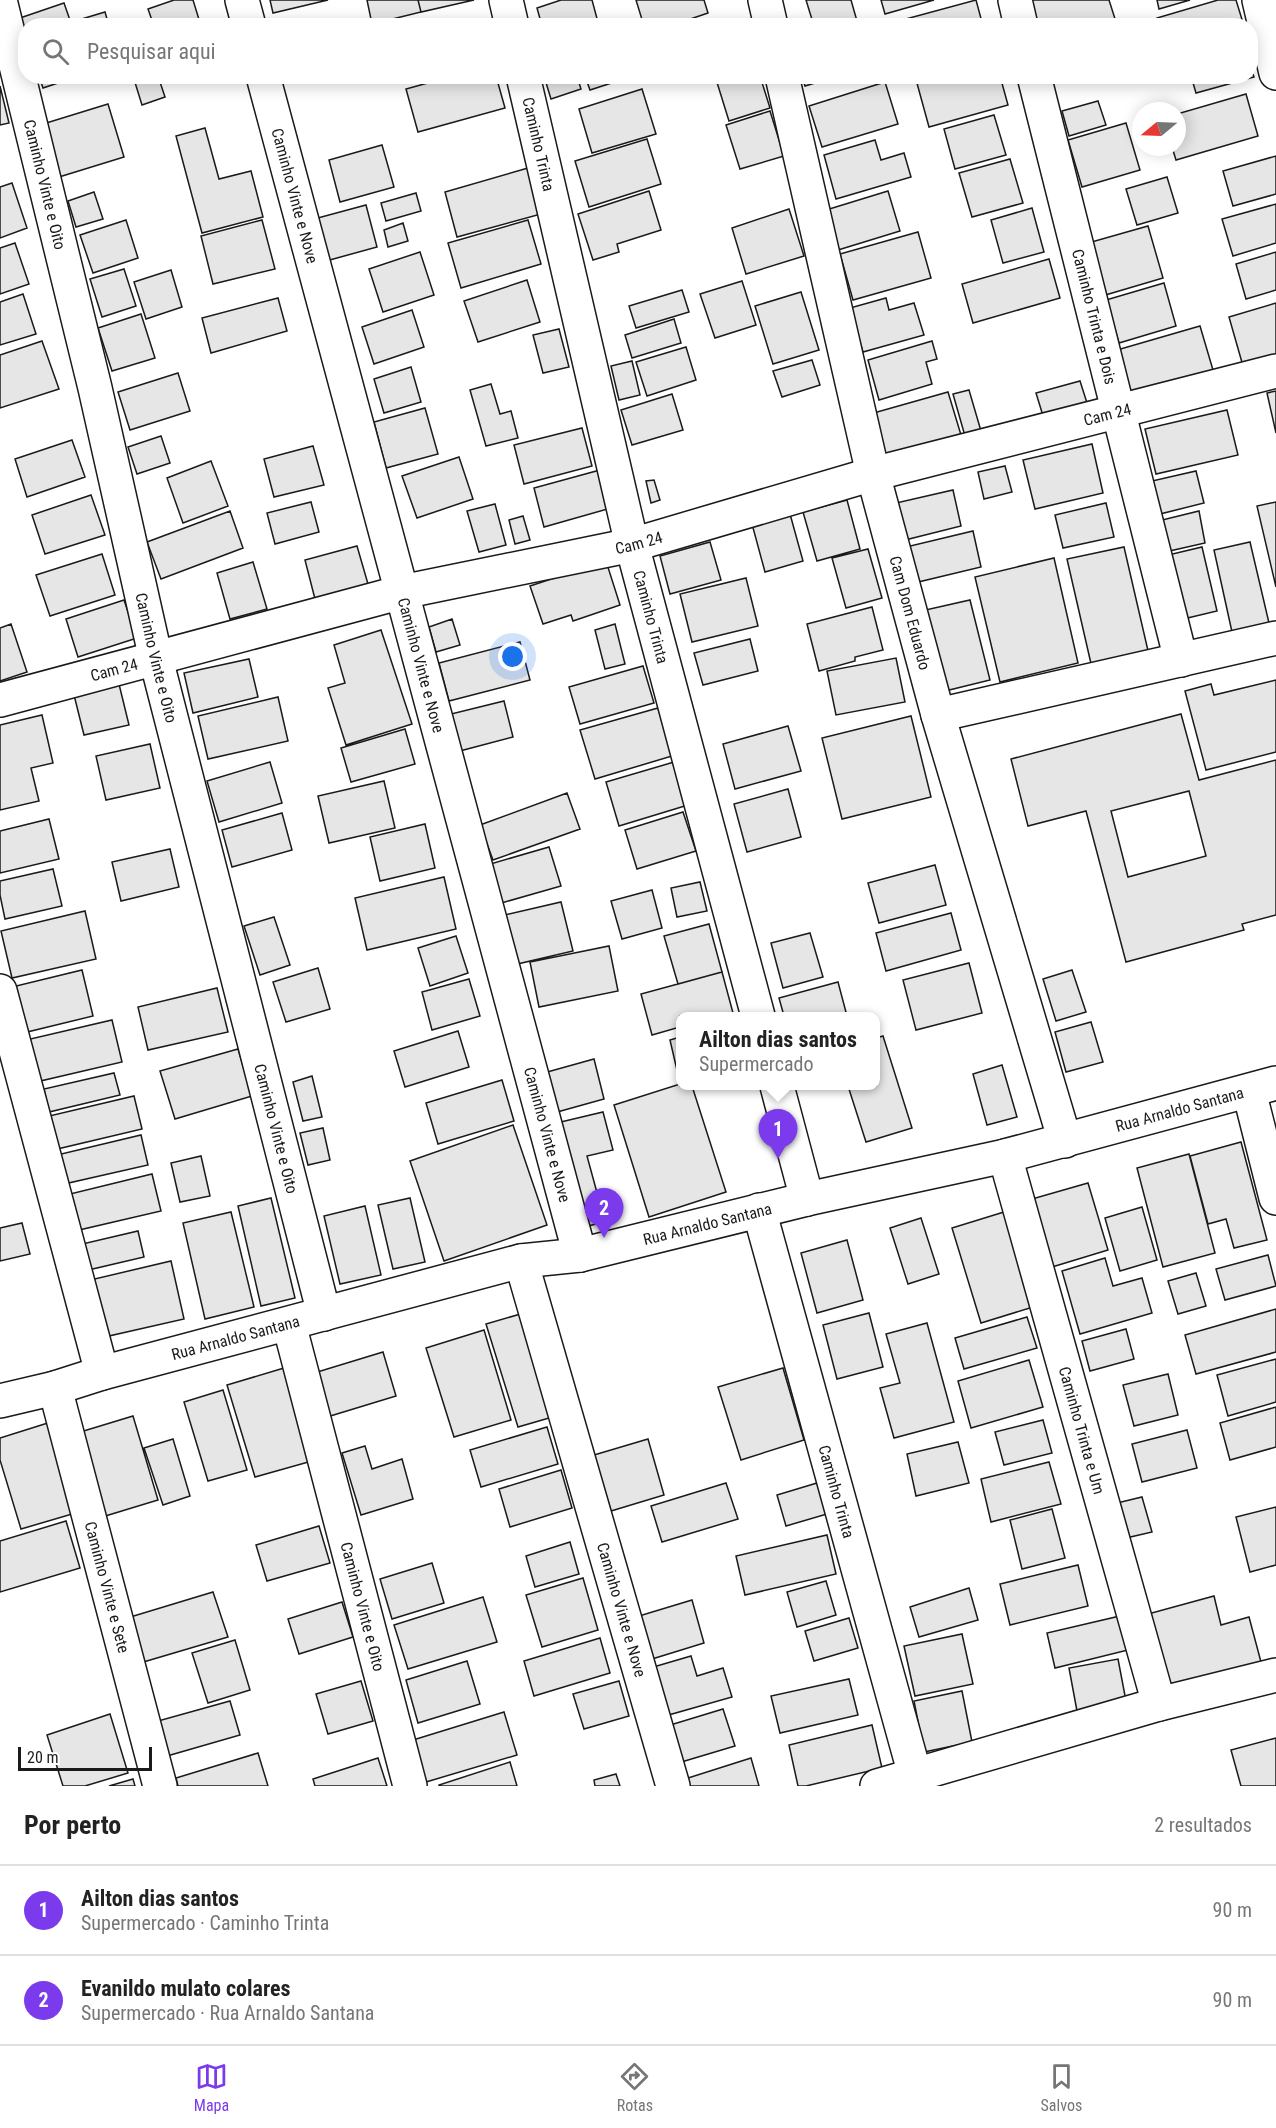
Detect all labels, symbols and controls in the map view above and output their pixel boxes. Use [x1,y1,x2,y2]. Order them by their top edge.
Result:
search box [18,18,1258,84]
icon: search [39,35,72,68]
text: Pesquisar aqui [87,39,216,64]
street label: Caminho Trinta [518,95,558,193]
north arrow [1132,102,1186,156]
street label: Caminho Vinte e Oito [20,118,70,252]
street label: Caminho Vinte e Nove [267,126,322,266]
street label: Caminho Trinta e Dois [1068,247,1120,386]
street label: Cam 24 [1082,399,1133,430]
street label: Cam 24 [613,528,665,558]
street label: Cam Dom Eduardo [886,554,934,672]
street label: Caminho Trinta [629,568,672,666]
street label: Caminho Vinte e Oito [131,591,181,725]
street label: Caminho Vinte e Nove [394,596,448,735]
your location [498,642,527,671]
street label: Cam 24 [88,654,140,685]
popup [676,1012,880,1090]
text: Ailton dias santos [699,1027,857,1052]
text: Supermercado [699,1052,814,1076]
street label: Caminho Vinte e Oito [250,1062,302,1195]
street label: Caminho Vinte e Nove [520,1065,574,1204]
street label: Rua Arnaldo Santana [1113,1083,1246,1136]
pin: 1 [758,1110,798,1159]
pin: 2 [584,1188,624,1238]
street label: Rua Arnaldo Santana [641,1199,774,1249]
street label: Rua Arnaldo Santana [169,1312,302,1364]
street label: Caminho Trinta e Um [1055,1365,1109,1496]
street label: Caminho Trinta [814,1443,858,1540]
street label: Caminho Vinte e Sete [81,1520,133,1655]
street label: Caminho Vinte e Oito [336,1540,389,1673]
street label: Caminho Vinte e Nove [593,1540,650,1679]
scale bar [18,1744,152,1772]
text: 20 m [27,1748,59,1767]
text: Por perto [24,1810,121,1840]
text: 2 resultados [1154,1813,1252,1837]
text: Ailton dias santos [81,1886,239,1911]
text: 1 [38,1898,49,1922]
text: 90 m [1213,1898,1252,1922]
text: Supermercado · Caminho Trinta [81,1911,329,1935]
text: Evanildo mulato colares [81,1976,291,2001]
text: 2 [38,1988,49,2012]
text: 90 m [1213,1988,1252,2012]
text: Supermercado · Rua Arnaldo Santana [81,2001,374,2025]
tab: Mapa [194,2060,229,2115]
tab: Rotas [617,2060,653,2115]
tab: Salvos [1041,2060,1082,2115]

